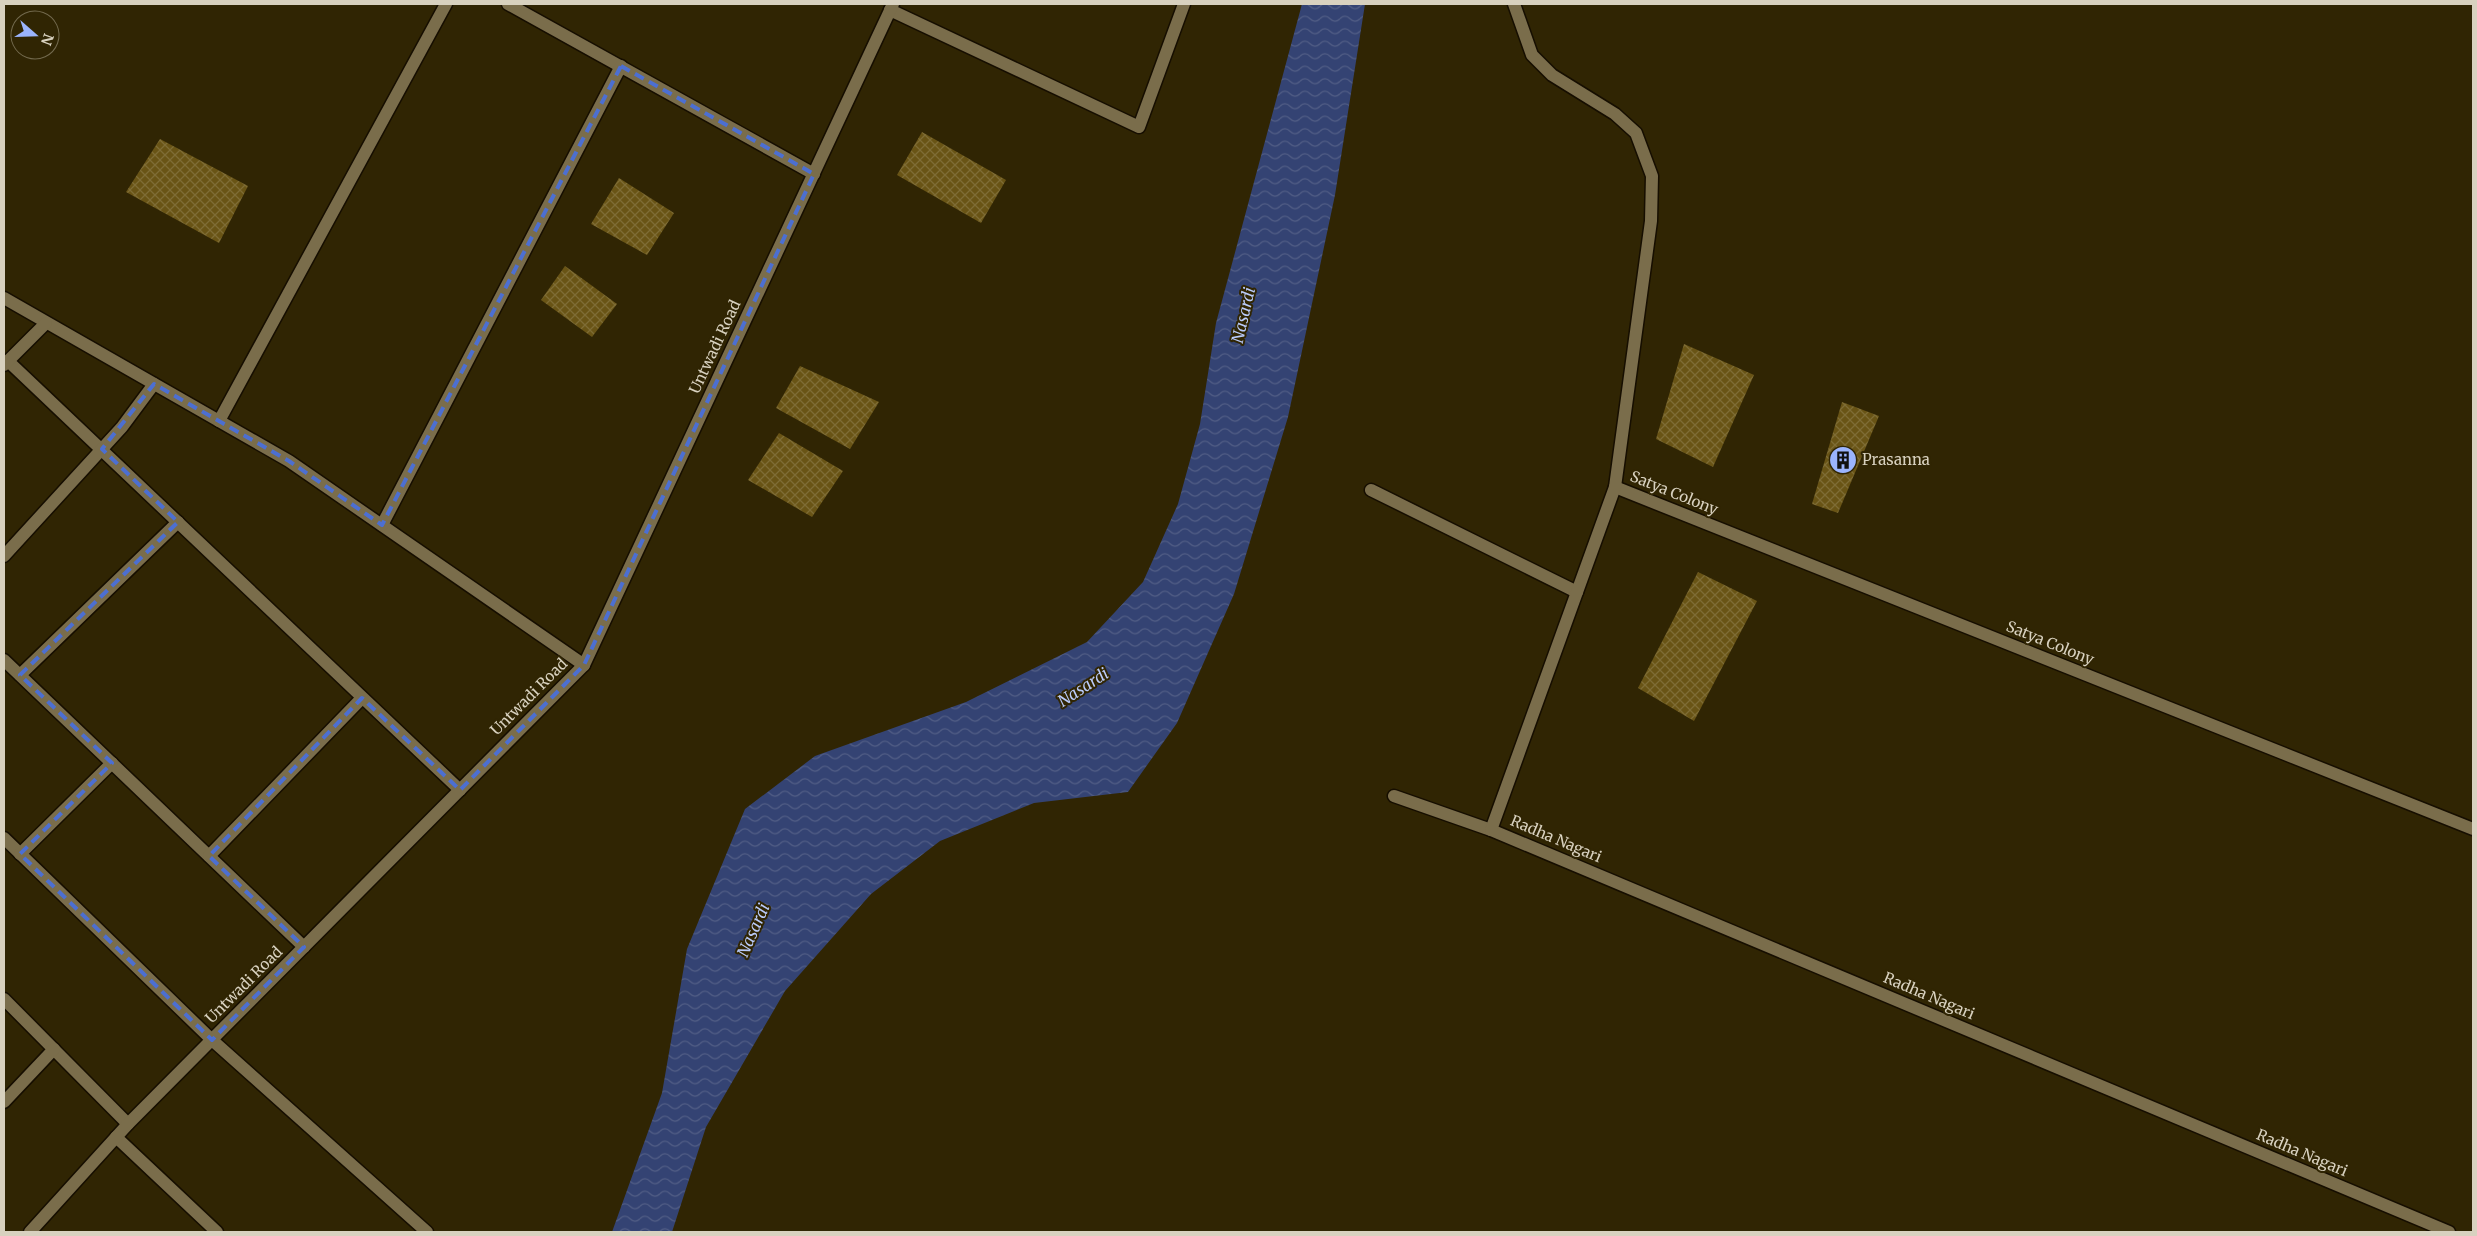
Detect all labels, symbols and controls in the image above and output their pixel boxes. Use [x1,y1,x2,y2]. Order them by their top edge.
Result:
north arrow [10,10,60,60]
text: N [37,31,58,48]
water label: Nasardi [1227,285,1259,345]
street label: Untwadi Road [685,297,745,397]
building icon: Prasanna [1828,445,1858,475]
place label: Prasanna [1862,450,1930,469]
street label: Satya Colony [1627,466,1721,519]
street label: Satya Colony [2003,616,2097,669]
street label: Untwadi Road [486,654,571,739]
water label: Nasardi [1054,663,1112,711]
street label: Radha Nagari [1508,811,1605,866]
water label: Nasardi [732,900,774,960]
street label: Untwadi Road [201,942,286,1027]
street label: Radha Nagari [1881,968,1978,1023]
street label: Radha Nagari [2254,1125,2351,1180]

